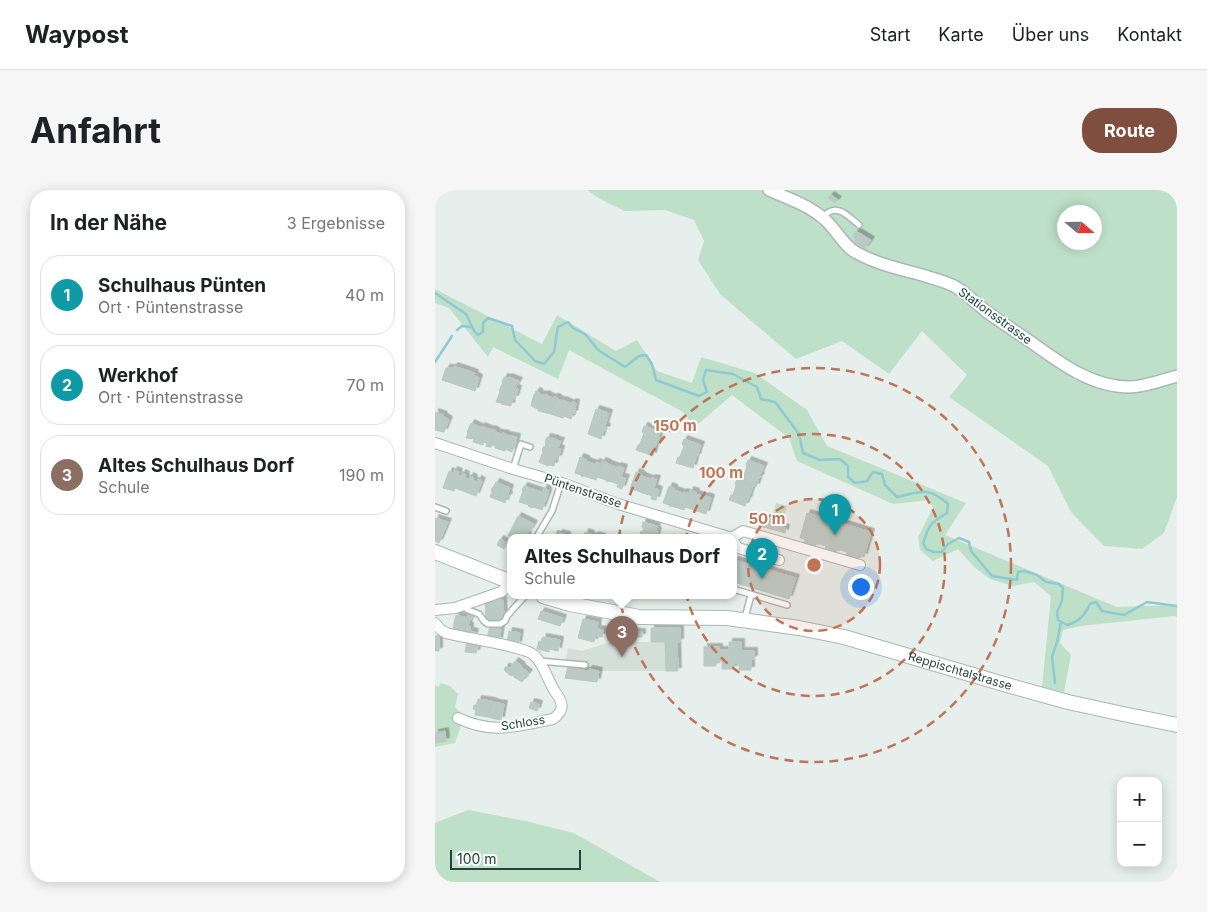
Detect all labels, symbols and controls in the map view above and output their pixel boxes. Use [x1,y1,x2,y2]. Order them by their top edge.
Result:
text: Waypost [25,20,129,49]
text: Start [870,24,910,45]
text: Karte [938,24,984,45]
text: Über uns [1012,24,1089,45]
text: Kontakt [1117,24,1182,45]
button: Route [1082,108,1177,153]
text: Anfahrt [30,109,161,151]
north arrow [1057,205,1102,250]
text: In der Nähe [50,210,167,235]
text: 3 Ergebnisse [287,213,385,233]
text: Schulhaus Pünten [98,274,266,297]
street label: Stationsstrasse [956,284,1035,347]
text: 1 [64,285,70,305]
text: 40 m [345,285,384,305]
text: Ort · Püntenstrasse [98,297,243,317]
text: Werkhof [98,364,178,387]
text: 2 [62,375,72,395]
text: 70 m [347,375,384,395]
text: Ort · Püntenstrasse [98,387,243,407]
text: 150 m [653,416,697,435]
text: Altes Schulhaus Dorf [98,454,294,477]
text: 100 m [699,463,743,482]
text: 3 [62,465,72,485]
text: 190 m [339,465,384,485]
street label: Püntenstrasse [542,470,624,511]
text: Schule [98,477,150,497]
pin: 1 [819,494,851,535]
text: 50 m [749,509,785,528]
popup [507,534,737,599]
pin: 2 [746,538,778,579]
text: Altes Schulhaus Dorf [524,545,720,568]
centre of rings [805,556,823,574]
text: Schule [524,568,575,588]
your location [848,574,874,600]
pin: 3 [606,616,638,657]
street label: Reppischtalstrasse [907,648,1014,693]
street label: Schloss [500,712,546,733]
map controls [1117,777,1162,867]
button: + [1117,777,1162,822]
button: − [1117,822,1162,867]
scale bar [450,847,581,870]
text: 100 m [457,850,497,867]

